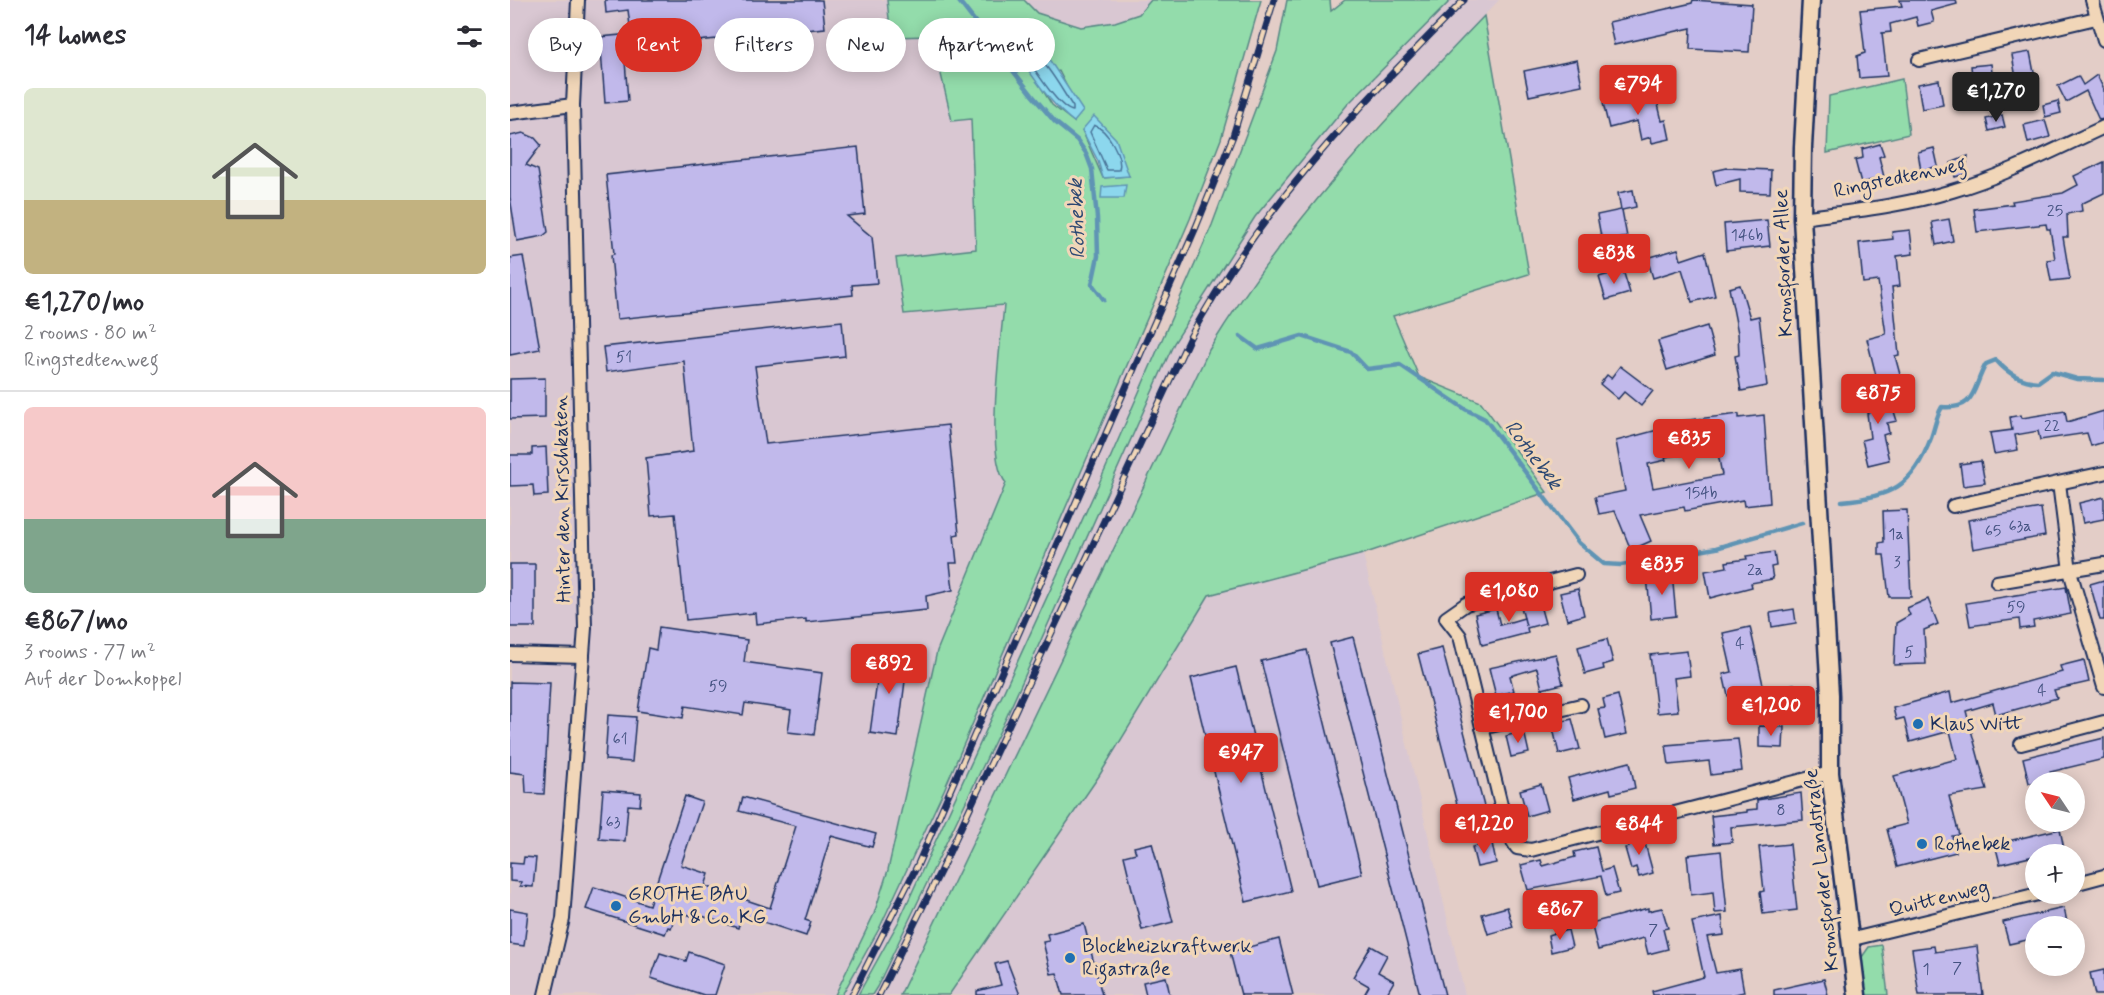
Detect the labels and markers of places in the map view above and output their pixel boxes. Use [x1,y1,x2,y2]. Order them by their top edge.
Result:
pin: €794 [1602,65,1674,116]
pin: €1,270 [1947,72,2045,123]
pin: €838 [1578,234,1650,285]
pin: €875 [1842,374,1914,425]
pin: €835 [1653,419,1725,470]
pin: €835 [1626,545,1698,596]
pin: €1,080 [1460,572,1558,623]
pin: €892 [853,644,925,695]
pin: €1,200 [1722,686,1820,737]
pin: €1,700 [1469,693,1567,744]
place label: Klaus Witt [1930,711,2024,738]
marker: Klaus Witt [1911,717,1925,731]
pin: €947 [1205,733,1277,784]
pin: €1,220 [1435,804,1533,855]
pin: €844 [1603,805,1675,856]
place label: Rothebek [1934,831,2010,858]
marker: Rothebek [1915,837,1929,851]
place label: GROTHE BAU GmbH & Co. KG [628,881,766,931]
pin: €867 [1524,890,1596,941]
marker: GROTHE BAU GmbH & Co. KG [609,899,623,913]
place label: Blockheizkraftwerk Rigastraße [1082,933,1252,985]
marker: Blockheizkraftwerk Rigastraße [1063,951,1077,965]

